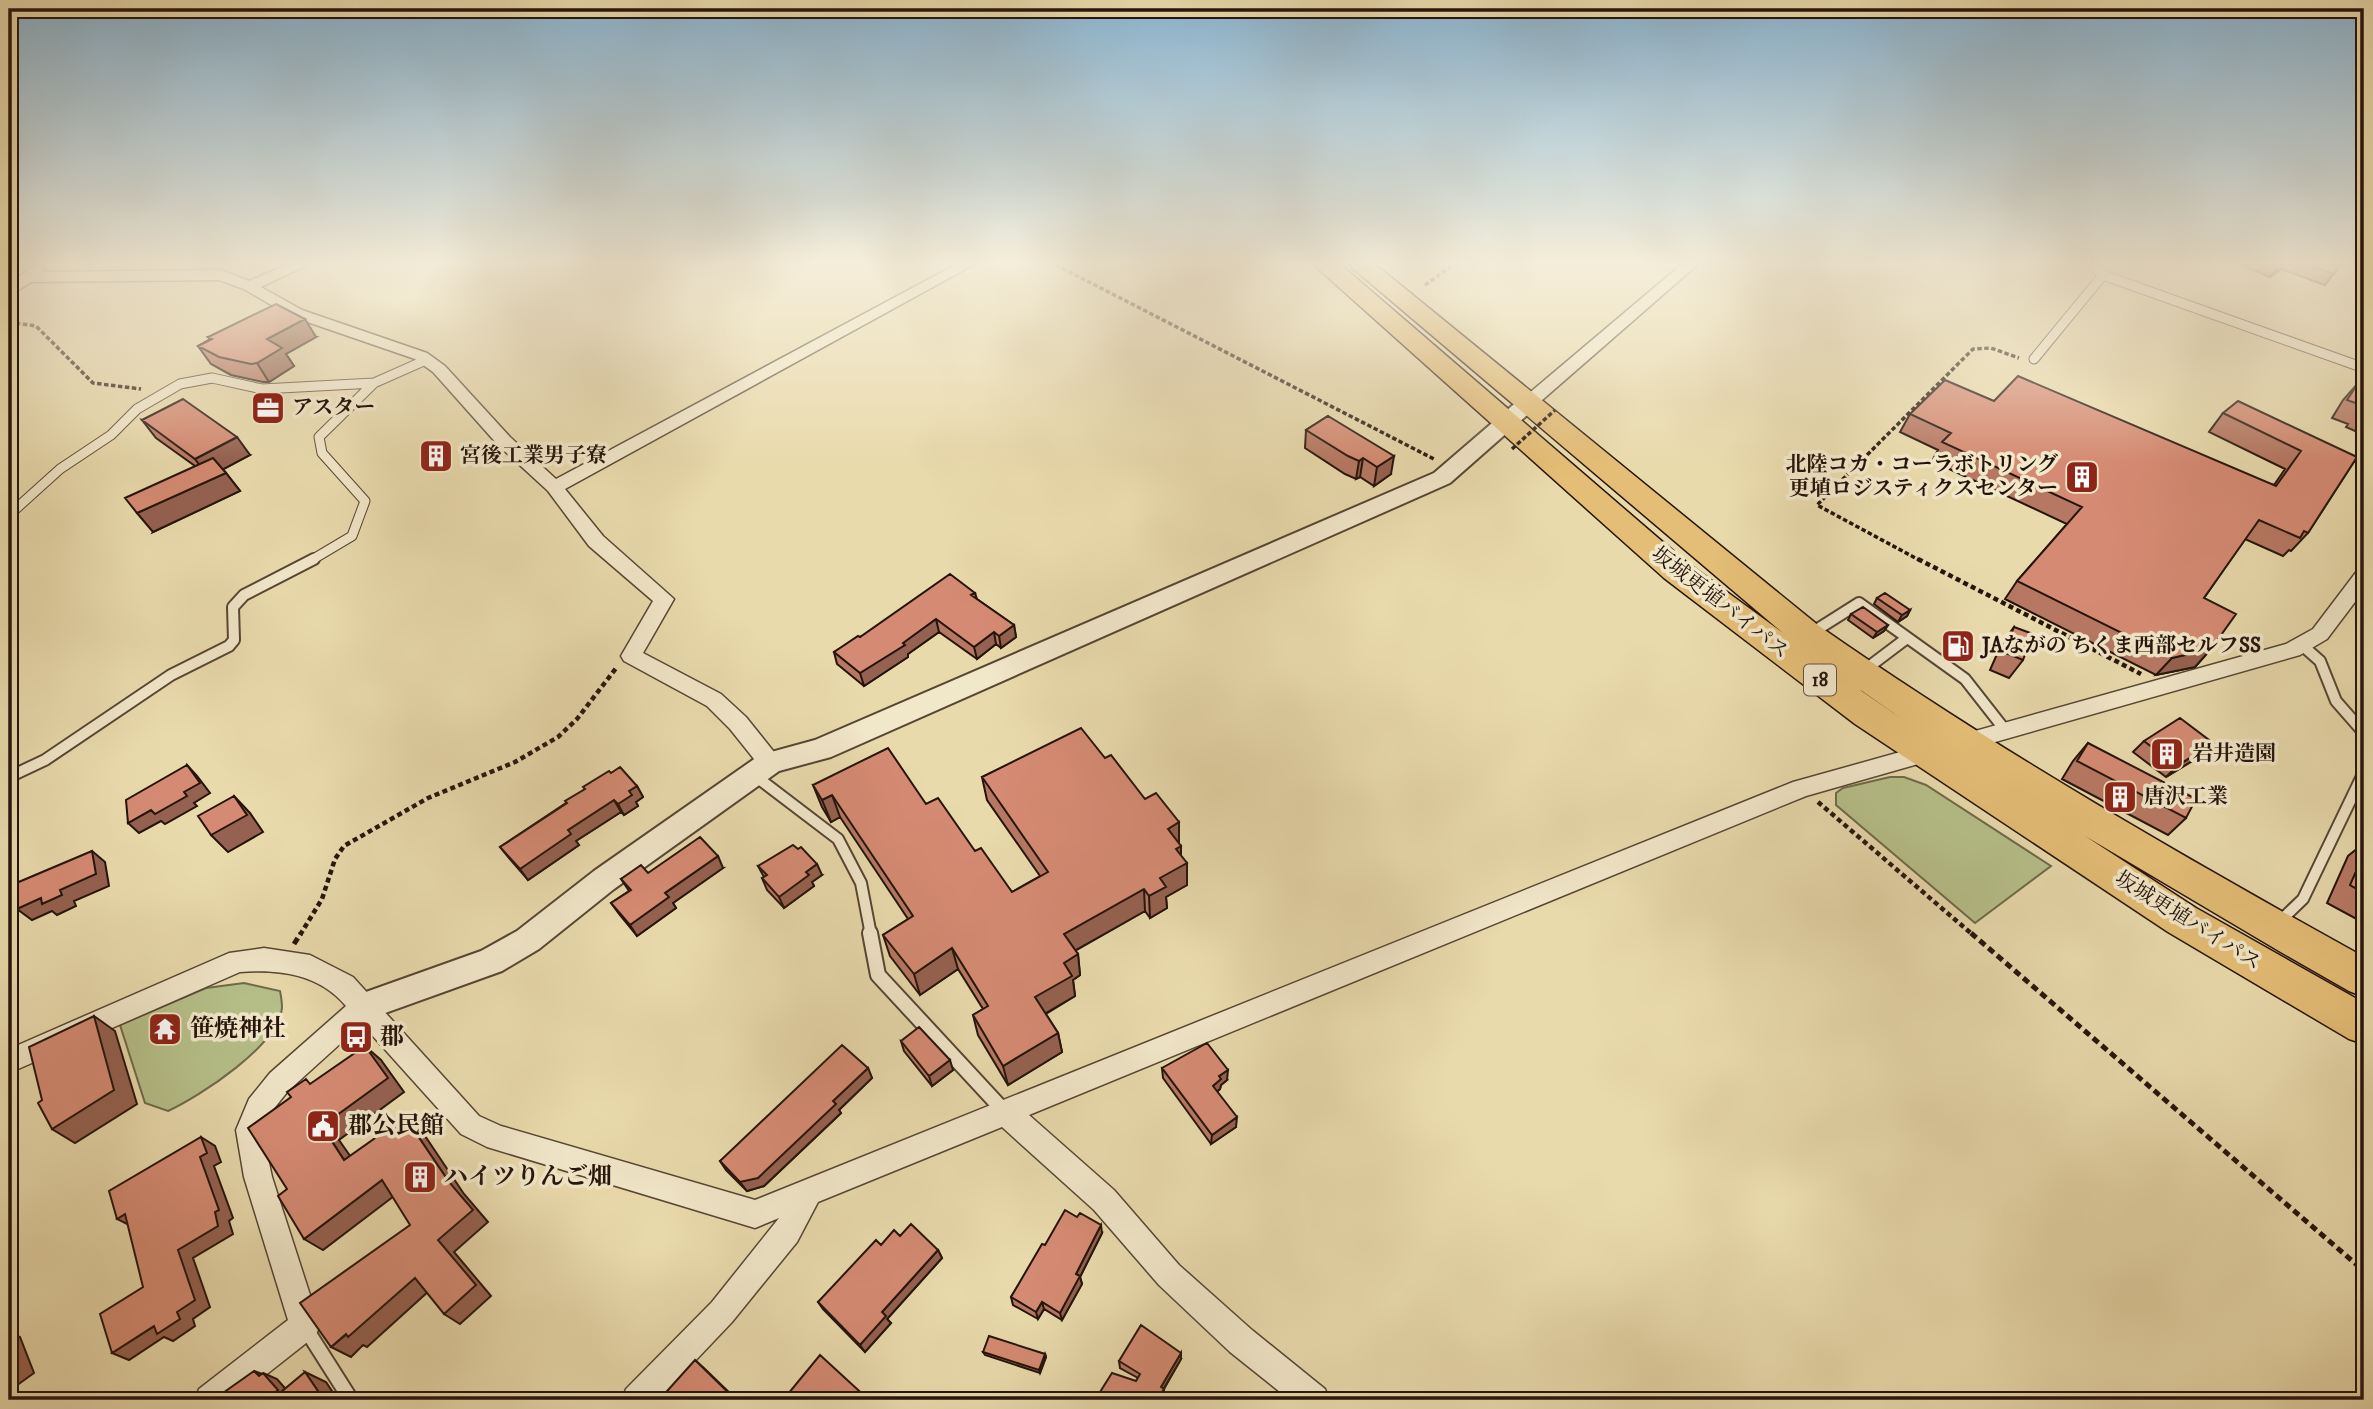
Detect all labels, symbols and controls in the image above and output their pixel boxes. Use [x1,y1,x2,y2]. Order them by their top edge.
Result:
office icon: アスター [249,389,287,427]
place label: アスター [292,395,375,421]
building icon: 宮後工業男子寮 [417,437,455,475]
place label: 宮後工業男子寮 [460,443,607,469]
place label: 北陸コカ・コーラボトリング 更埴ロジスティクスセンター [1785,452,2058,502]
building icon: 北陸コカ・コーラボトリング 更埴ロジスティクスセンター [2063,458,2101,496]
street label: 坂城更埴バイパス [1646,541,1794,665]
fuel station icon: JAながの ちくま西部セルフSS [1939,627,1977,665]
place label: JAながの ちくま西部セルフSS [1980,633,2261,659]
road number: 18 [1804,664,1836,695]
building icon: 岩井造園 [2148,735,2186,773]
place label: 岩井造園 [2192,741,2276,767]
building icon: 唐沢工業 [2101,778,2139,816]
place label: 唐沢工業 [2144,784,2228,810]
street label: 坂城更埴バイパス [2110,866,2266,976]
temple icon: 笹焼神社 [146,1010,184,1048]
place label: 笹焼神社 [190,1014,286,1044]
bus stop icon: 郡 [337,1018,375,1056]
place label: 郡 [380,1022,404,1052]
public building icon: 郡公民館 [304,1107,342,1145]
place label: 郡公民館 [348,1111,444,1141]
building icon: ハイツりんご畑 [401,1158,439,1196]
place label: ハイツりんご畑 [444,1162,612,1192]

